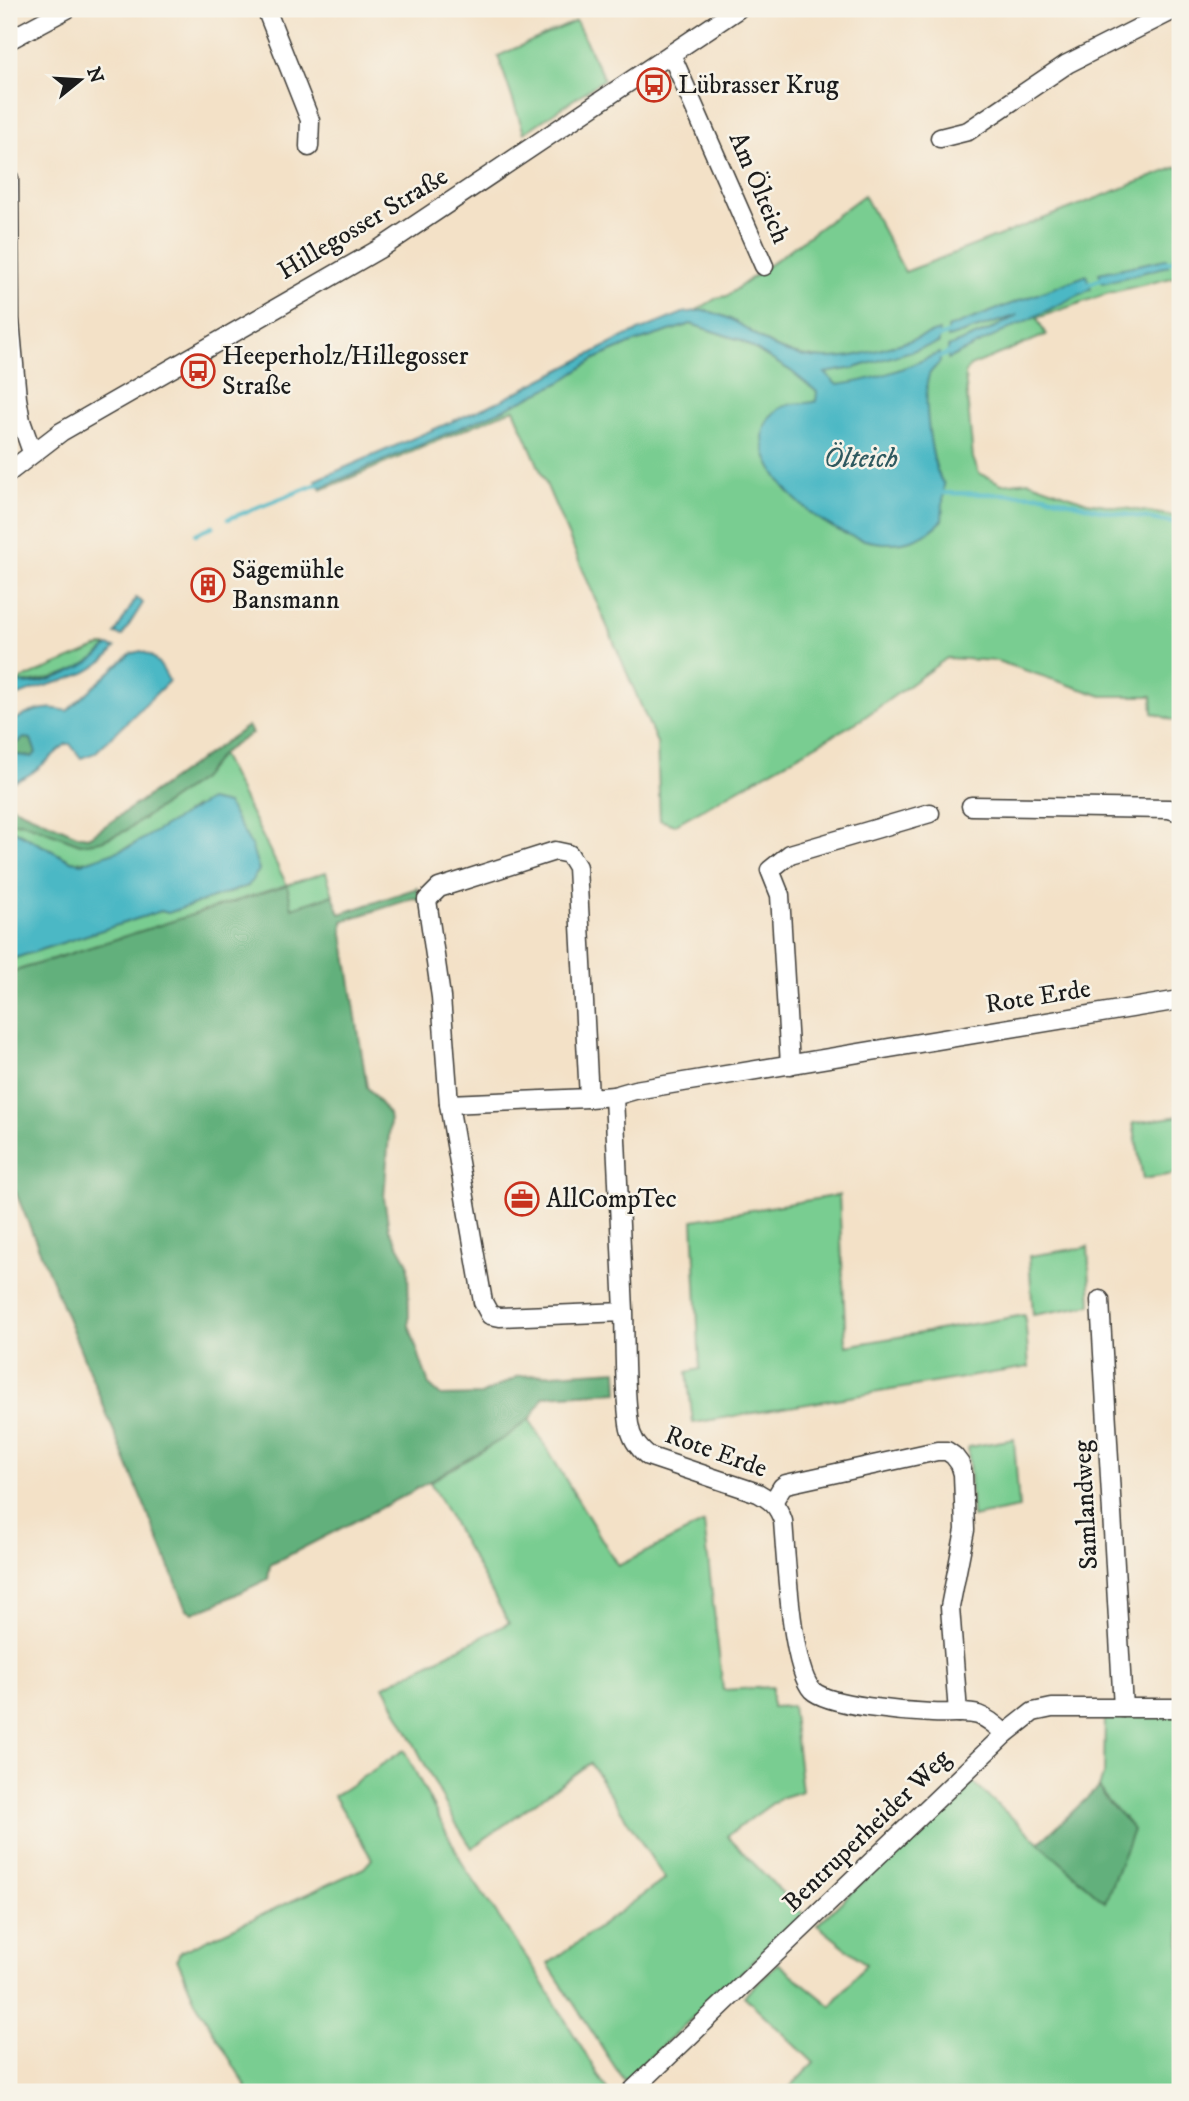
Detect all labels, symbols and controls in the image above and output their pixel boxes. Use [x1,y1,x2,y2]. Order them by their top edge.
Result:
north arrow [46,46,116,116]
text: N [81,64,108,87]
bus stop icon: Lübrasser Krug [635,66,673,104]
place label: Lübrasser Krug [678,69,839,102]
street label: Am Ölteich [721,127,797,249]
street label: Hillegosser Straße [272,160,454,288]
place label: Heeperholz/Hillegosser Straße [222,340,469,403]
bus stop icon: Heeperholz/Hillegosser Straße [179,352,217,390]
water label: Ölteich [824,441,898,476]
place label: Sägemühle Bansmann [232,554,344,617]
building icon: Sägemühle Bansmann [189,566,227,604]
street label: Rote Erde [983,972,1093,1022]
office icon: AllCompTec [503,1180,541,1218]
place label: AllCompTec [546,1183,677,1216]
street label: Rote Erde [660,1418,772,1486]
street label: Samlandweg [1066,1439,1106,1571]
street label: Bentruperheider Weg [776,1742,958,1919]

